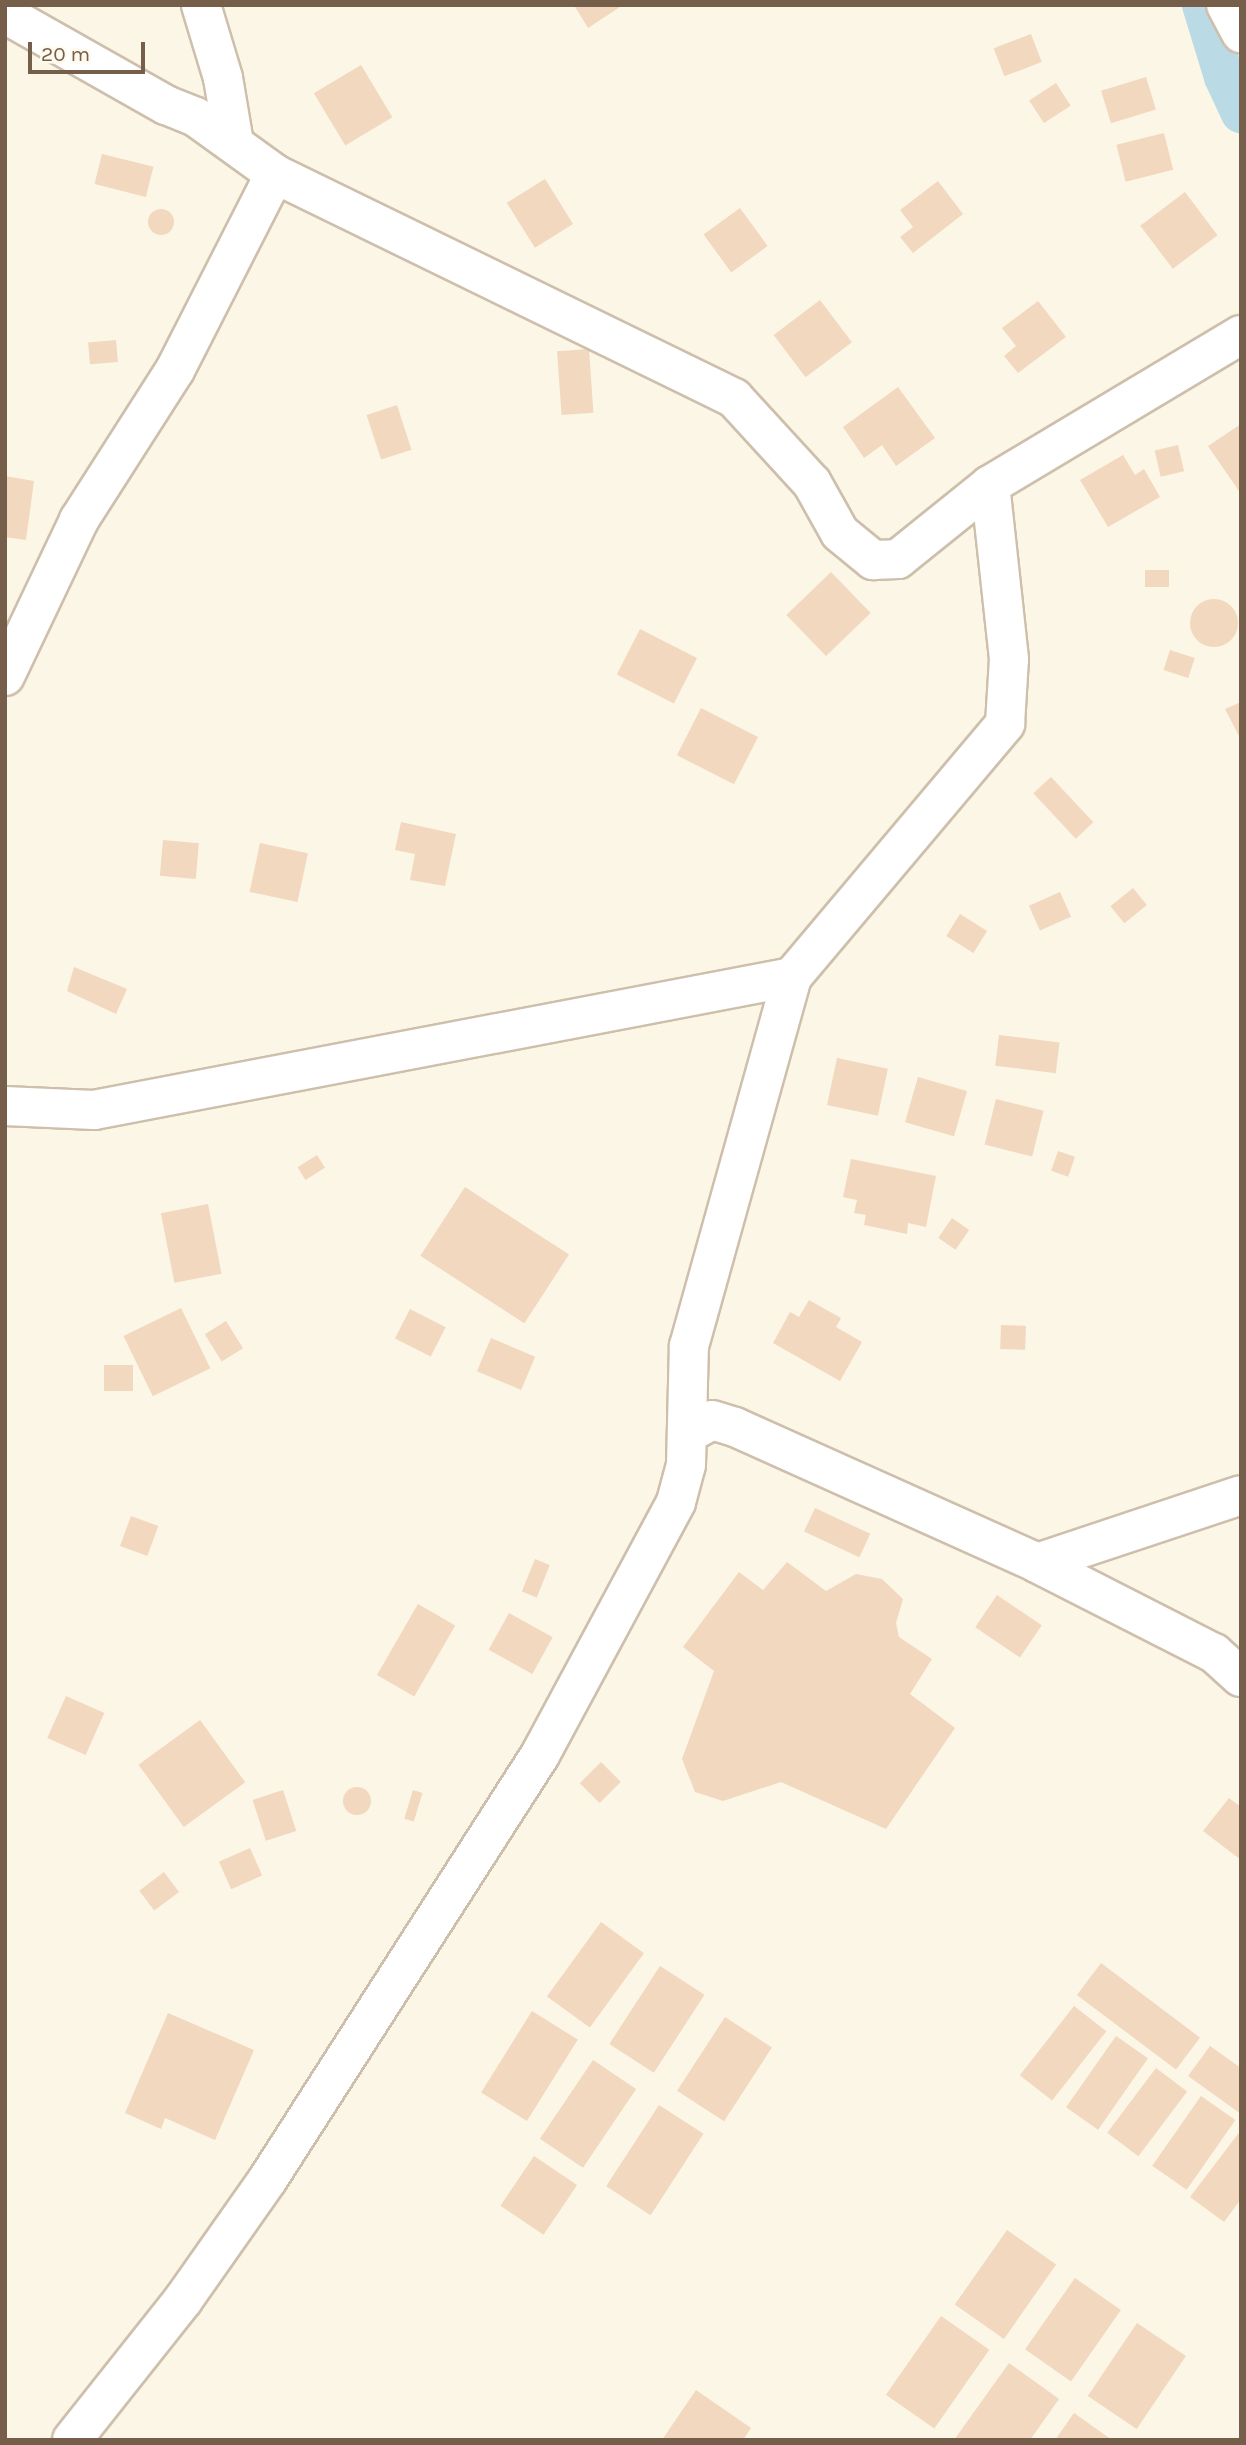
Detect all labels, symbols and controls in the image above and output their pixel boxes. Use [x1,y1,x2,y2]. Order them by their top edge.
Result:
scale bar [32,28,149,72]
text: 20 m [41,42,90,66]

